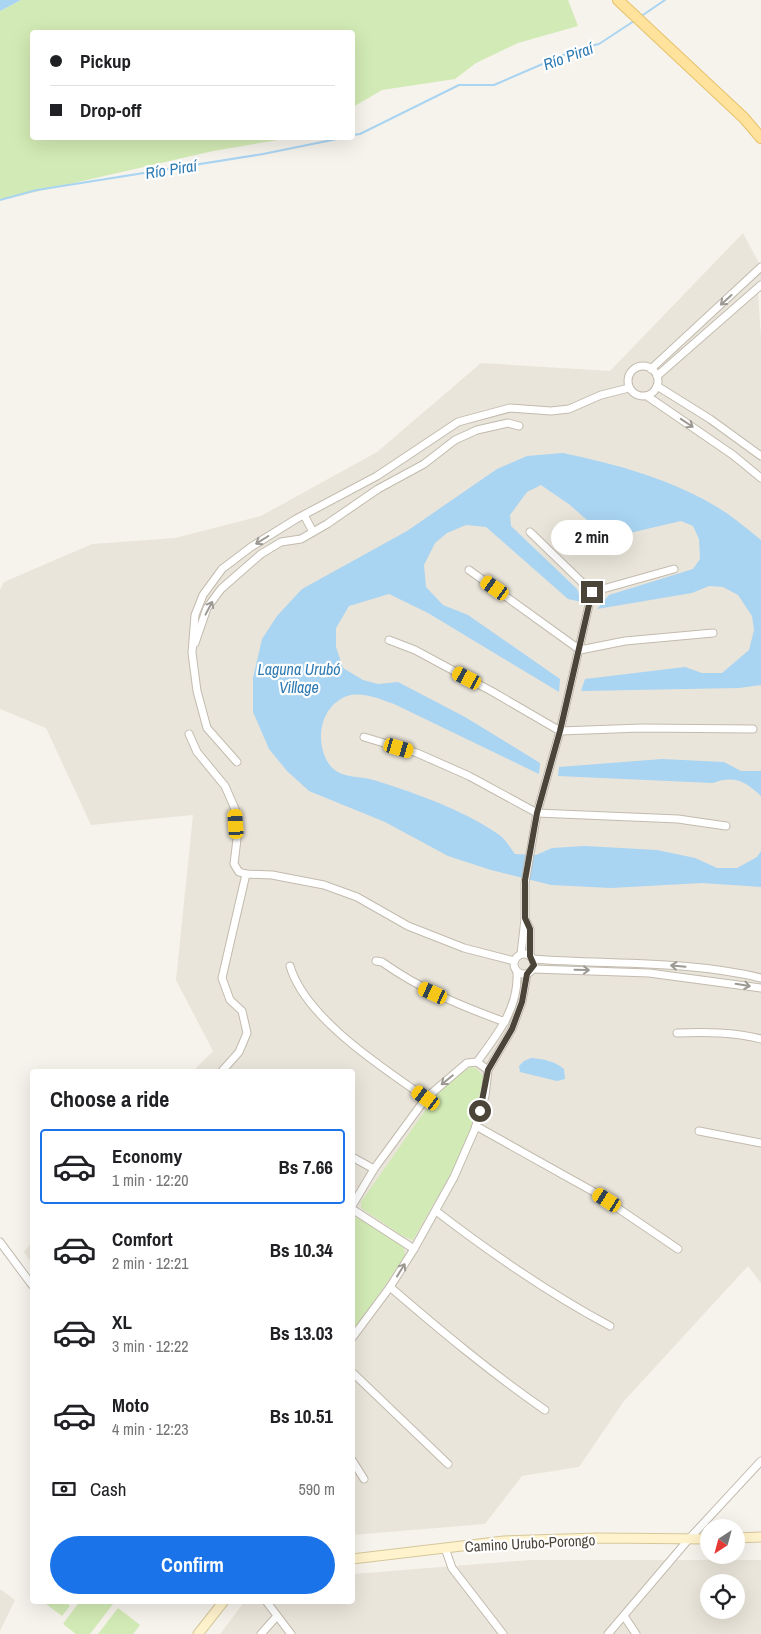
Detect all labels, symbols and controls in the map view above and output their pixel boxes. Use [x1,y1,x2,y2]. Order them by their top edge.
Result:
water label: Río Piraí [540,36,597,75]
text: Pickup [80,48,131,74]
text: Drop-off [80,97,141,123]
water label: Río Piraí [144,154,200,184]
one-way arrow [719,294,732,306]
one-way arrow [680,417,694,428]
callout: 2 min [551,520,633,554]
text: 2 min [575,526,609,548]
one-way arrow [255,536,269,546]
car [478,573,511,603]
route end [581,581,603,603]
one-way arrow [204,600,214,615]
water label: Laguna Urubó Village [257,658,341,698]
car [450,664,483,692]
car [382,737,415,759]
car [227,809,244,839]
one-way arrow [671,961,687,971]
one-way arrow [573,965,589,975]
car [416,980,449,1006]
one-way arrow [735,980,751,990]
one-way arrow [441,1074,454,1085]
car [409,1083,442,1113]
text: Choose a ride [50,1084,169,1114]
route start [469,1100,491,1122]
text: Economy [112,1143,182,1169]
icon: car [52,1144,97,1189]
text: Bs 7.66 [278,1154,333,1180]
text: 1 min · 12:20 [112,1169,189,1191]
car [590,1186,623,1214]
text: Comfort [112,1226,173,1252]
icon: car [52,1227,97,1272]
text: Bs 10.34 [270,1237,333,1263]
text: 2 min · 12:21 [112,1252,189,1274]
one-way arrow [396,1263,406,1277]
text: XL [112,1309,132,1335]
icon: car [52,1310,97,1355]
text: Bs 13.03 [270,1320,333,1346]
text: 3 min · 12:22 [112,1335,189,1357]
text: Moto [112,1392,149,1418]
icon: car [52,1393,97,1438]
text: Bs 10.51 [270,1403,333,1429]
text: 4 min · 12:23 [112,1418,189,1440]
icon: cash [50,1475,78,1503]
text: Cash [90,1476,126,1502]
text: 590 m [299,1478,335,1500]
north arrow [700,1519,745,1564]
map controls [700,1519,745,1619]
street label: Camino Urubo-Porongo [464,1529,596,1557]
button: Confirm [50,1536,335,1594]
button: locate [700,1574,745,1619]

